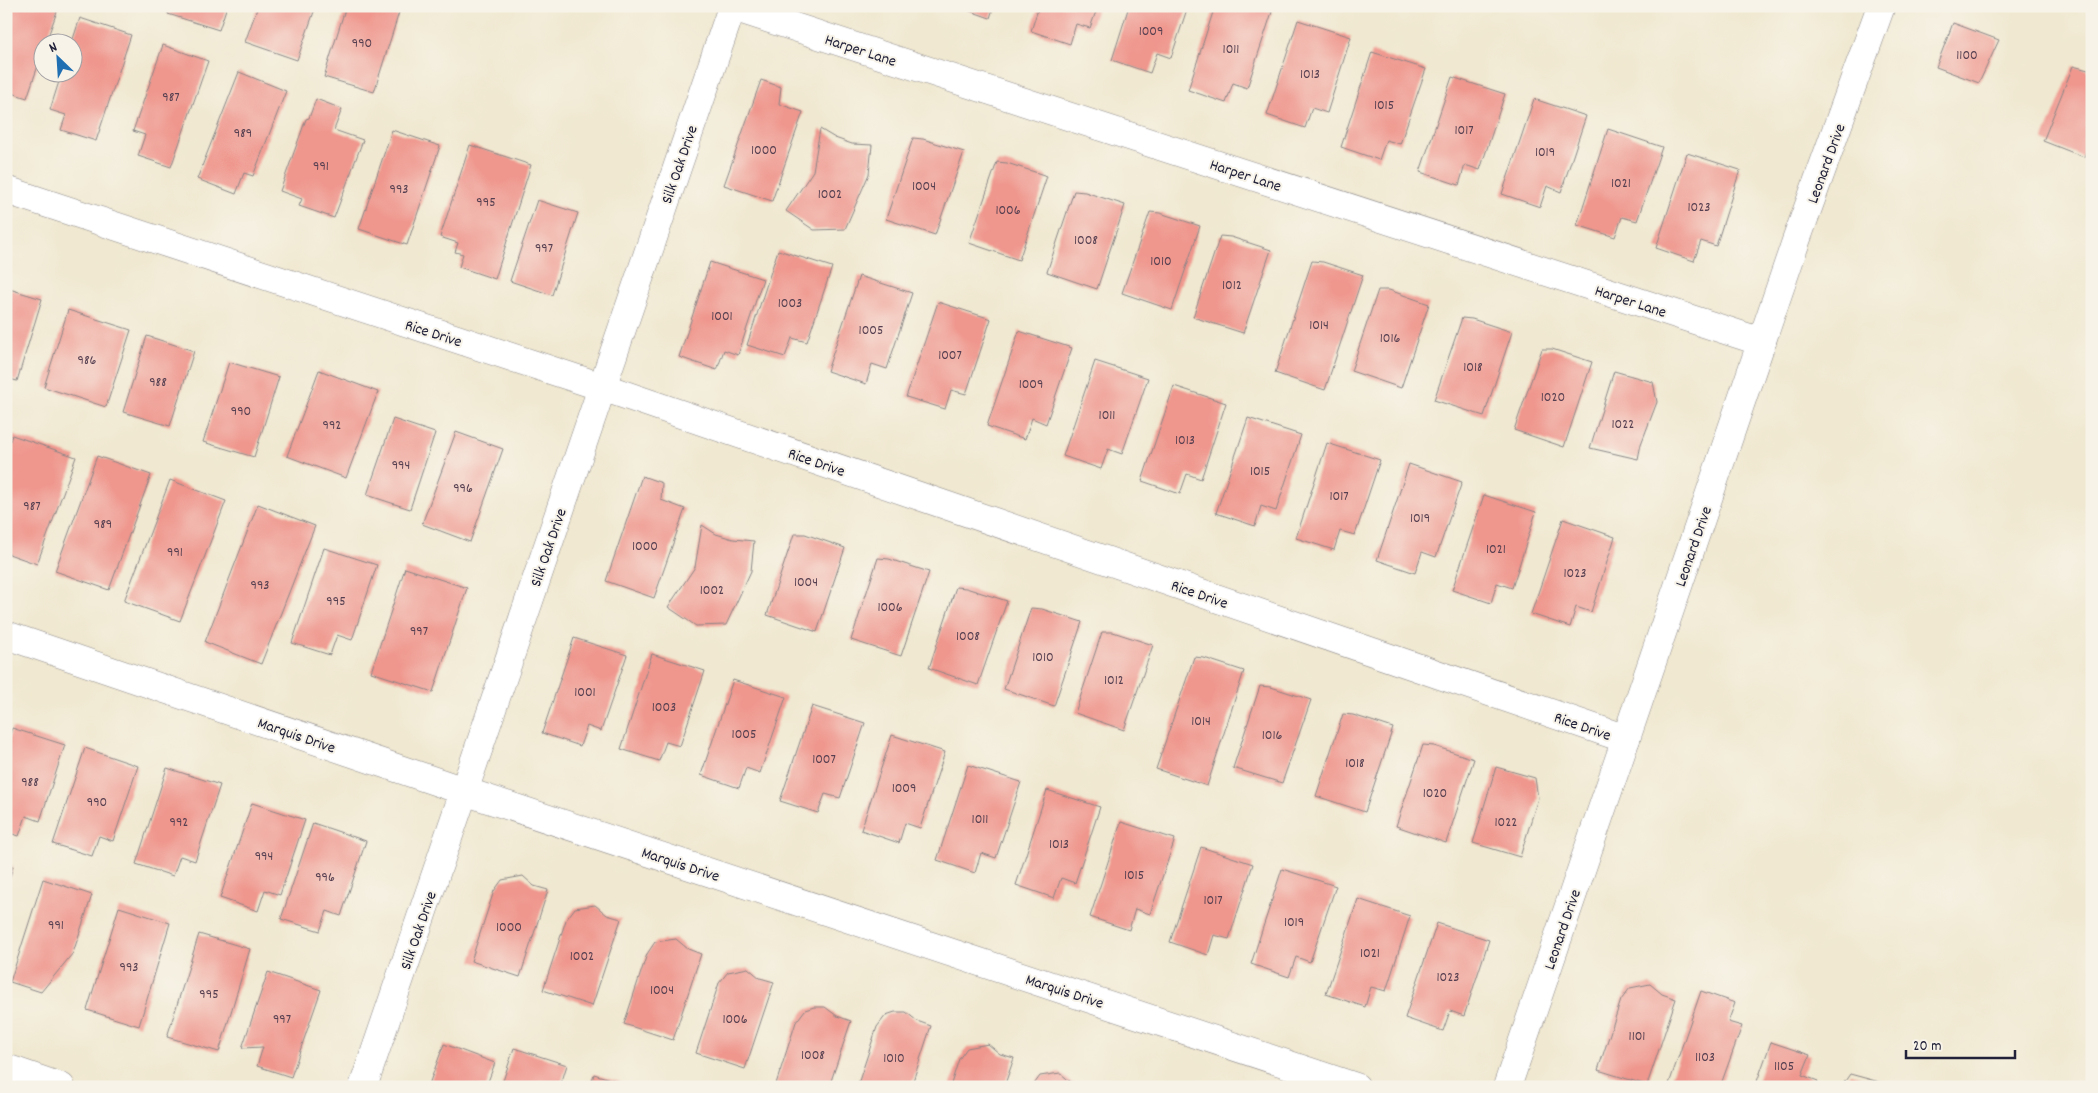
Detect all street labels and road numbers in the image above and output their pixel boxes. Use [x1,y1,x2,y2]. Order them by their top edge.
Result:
street label: Harper Lane [821,29,899,74]
street label: Leonard Drive [1802,121,1852,207]
street label: Silk Oak Drive [656,122,705,207]
street label: Harper Lane [1206,154,1284,199]
street label: Harper Lane [1591,280,1669,325]
street label: Rice Drive [402,314,465,354]
street label: Rice Drive [785,443,848,484]
street label: Leonard Drive [1670,504,1719,590]
street label: Silk Oak Drive [525,505,574,590]
street label: Rice Drive [1168,575,1231,616]
street label: Rice Drive [1551,707,1614,748]
street label: Marquis Drive [254,712,338,760]
street label: Marquis Drive [638,842,722,889]
street label: Leonard Drive [1539,887,1588,973]
street label: Silk Oak Drive [395,888,444,973]
street label: Marquis Drive [1022,969,1106,1016]

